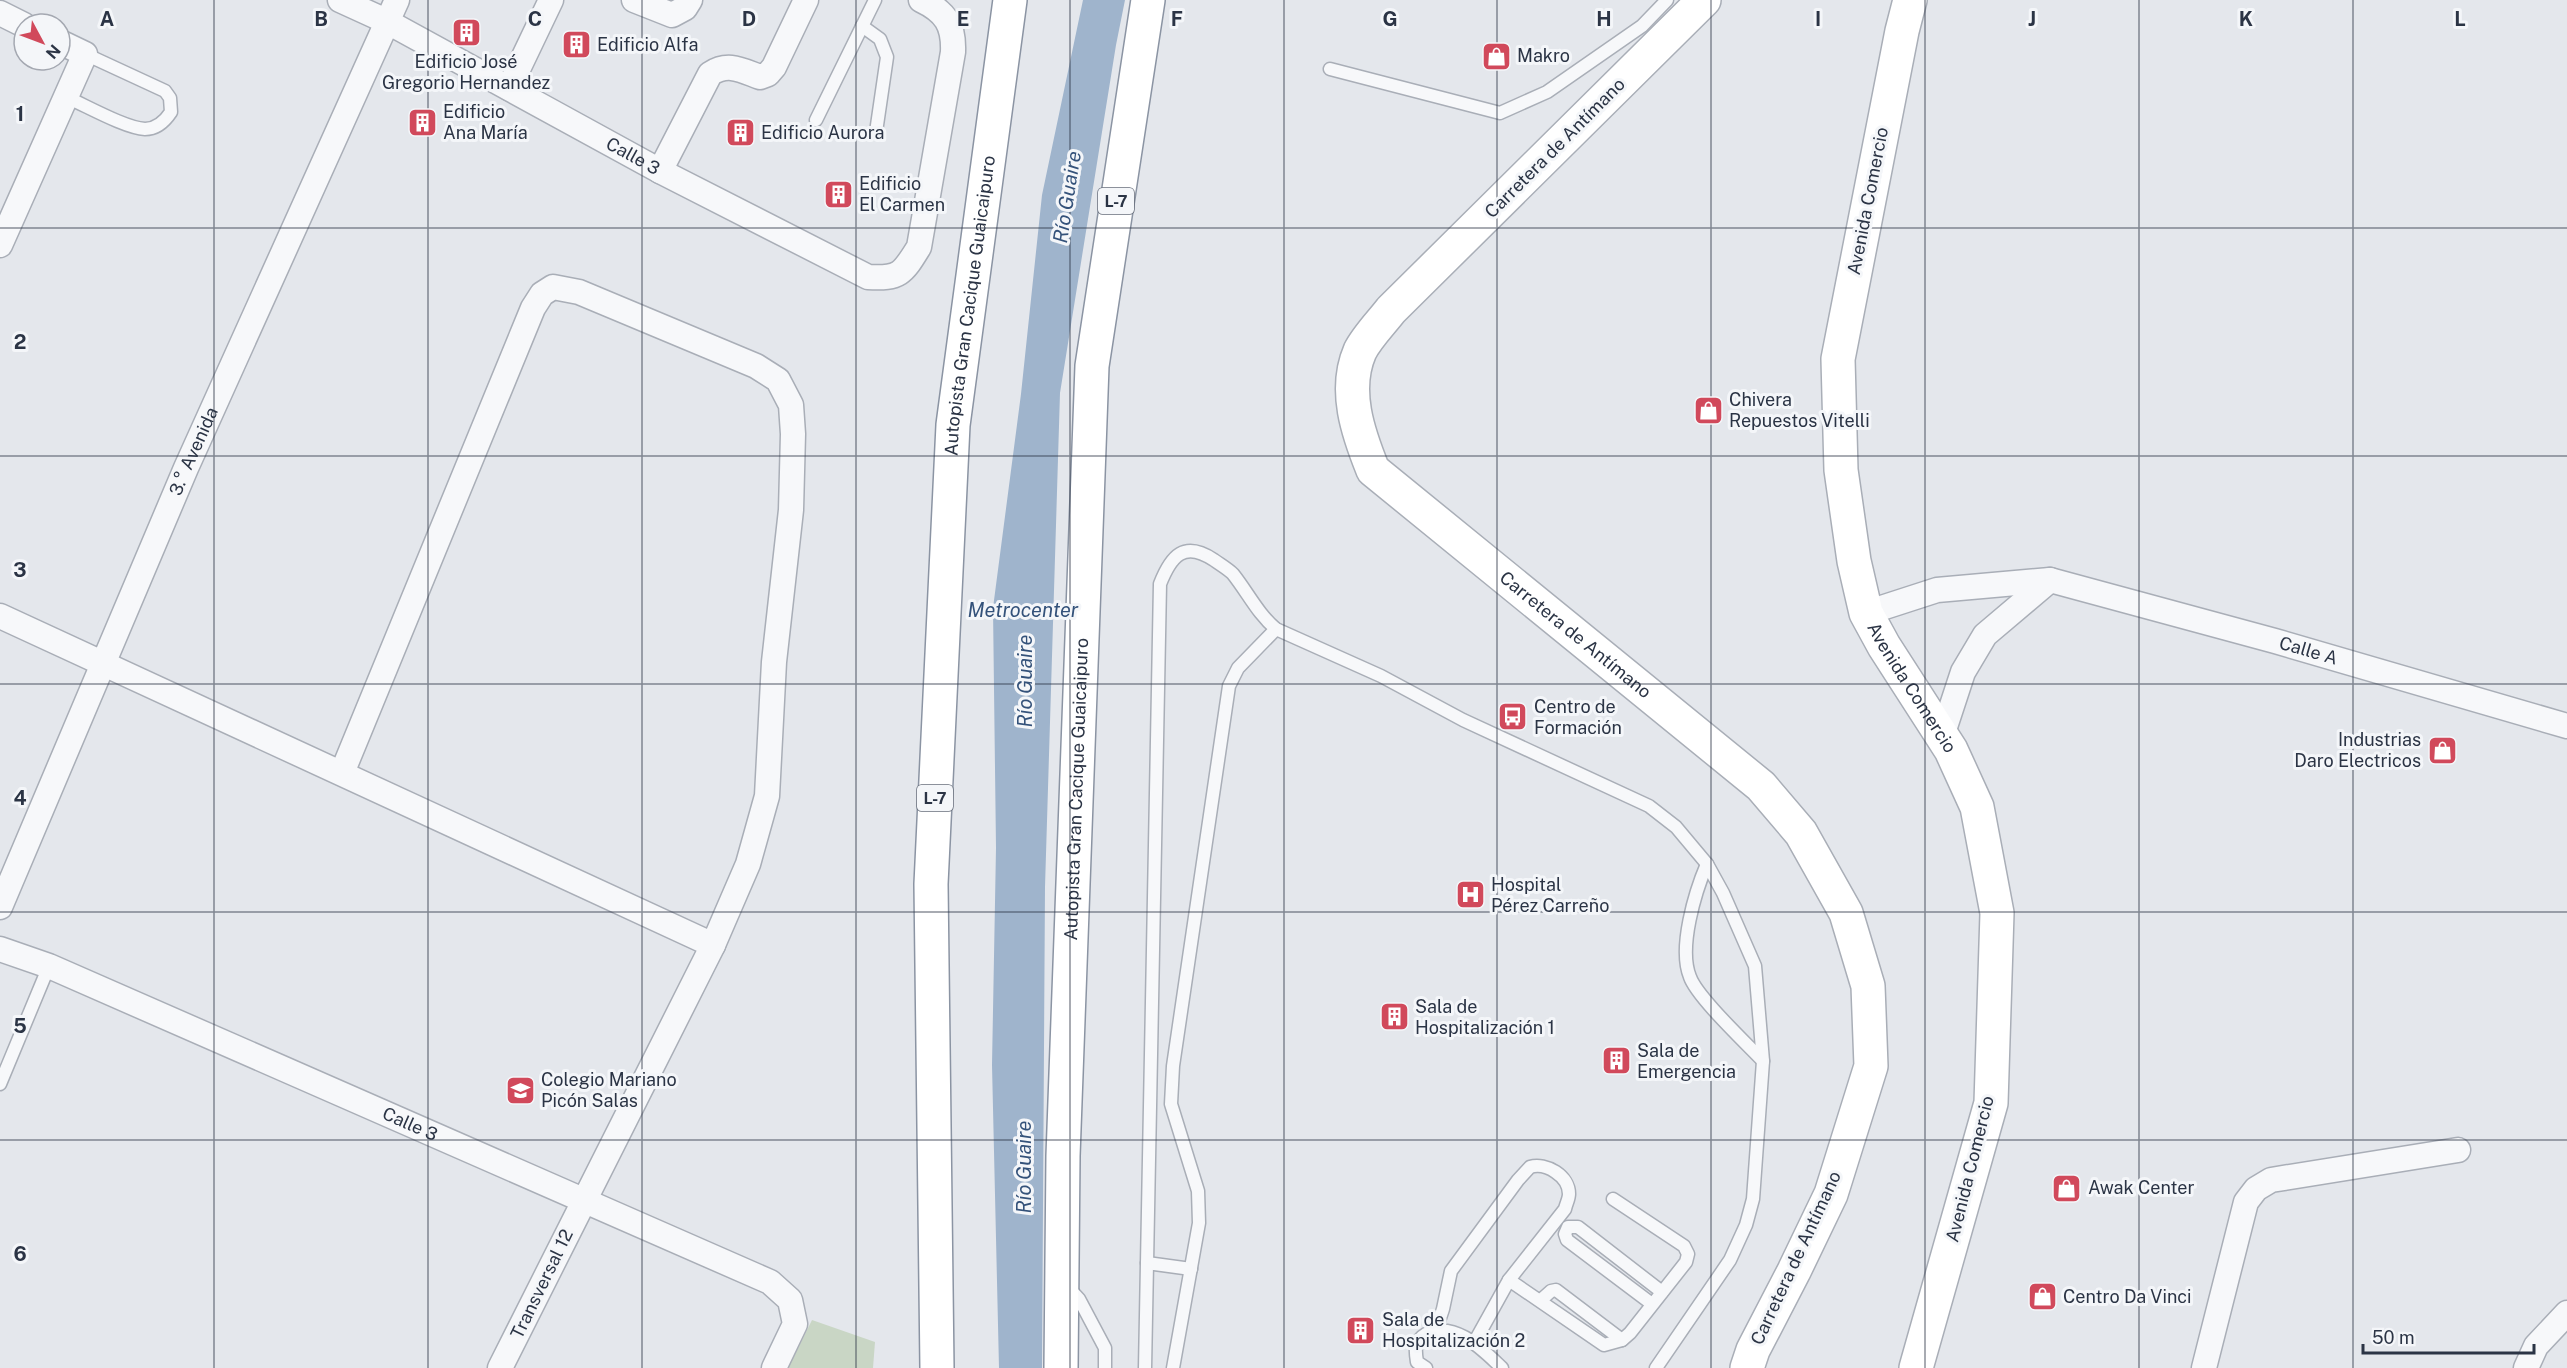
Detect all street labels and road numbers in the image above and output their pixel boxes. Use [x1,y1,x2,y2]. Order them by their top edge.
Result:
street label: Carretera de Antímano [1480,73,1629,222]
street label: Avenida Comercio [1843,125,1892,277]
street label: Calle 3 [603,133,664,179]
street label: Autopista Gran Cacique Guaicaipuro [941,154,999,456]
road number: L-7 [1098,188,1134,214]
street label: 3.° Avenida [165,404,222,499]
street label: Carretera de Antímano [1496,566,1656,702]
street label: Avenida Comercio [1863,619,1961,757]
street label: Calle A [2277,632,2340,669]
street label: Autopista Gran Cacique Guaicaipuro [1060,638,1092,941]
road number: L-7 [917,785,953,811]
street label: Avenida Comercio [1941,1093,1998,1244]
street label: Calle 3 [379,1102,441,1145]
street label: Carretera de Antímano [1746,1168,1845,1348]
street label: Transversal 12 [506,1226,577,1342]

